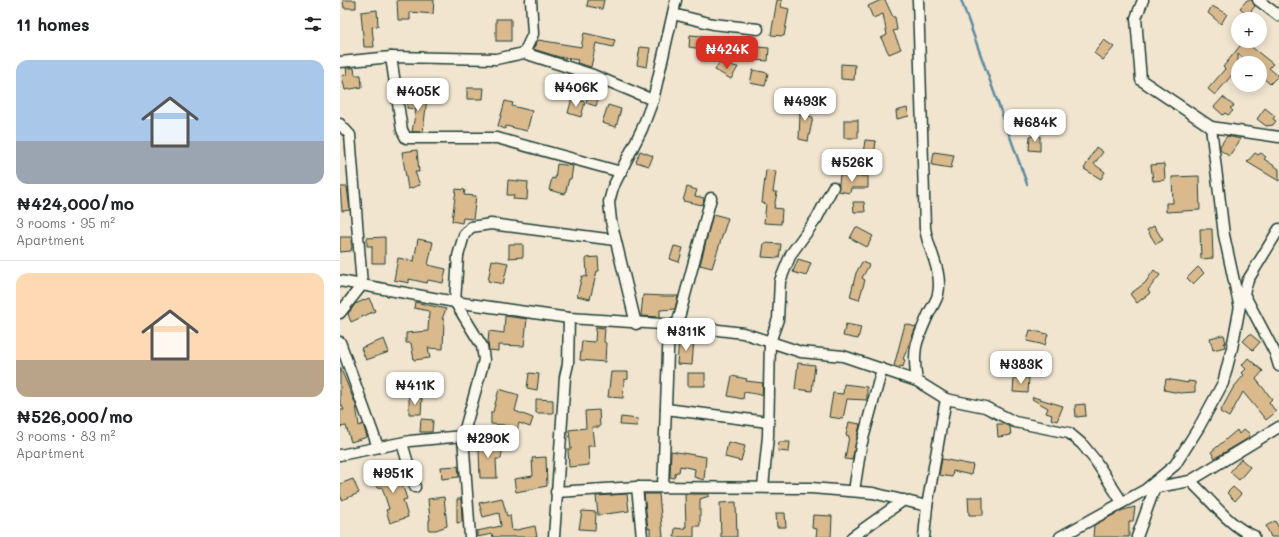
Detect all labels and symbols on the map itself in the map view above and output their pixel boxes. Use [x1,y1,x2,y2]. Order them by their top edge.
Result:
pin: ₦424K [699,36,755,70]
pin: ₦406K [548,74,604,108]
pin: ₦405K [390,78,446,112]
pin: ₦493K [777,88,833,122]
pin: ₦684K [1007,109,1063,143]
pin: ₦526K [824,149,880,183]
pin: ₦311K [658,318,714,352]
pin: ₦383K [993,351,1049,385]
pin: ₦411K [387,372,443,406]
pin: ₦290K [460,425,516,459]
pin: ₦951K [365,460,421,494]

